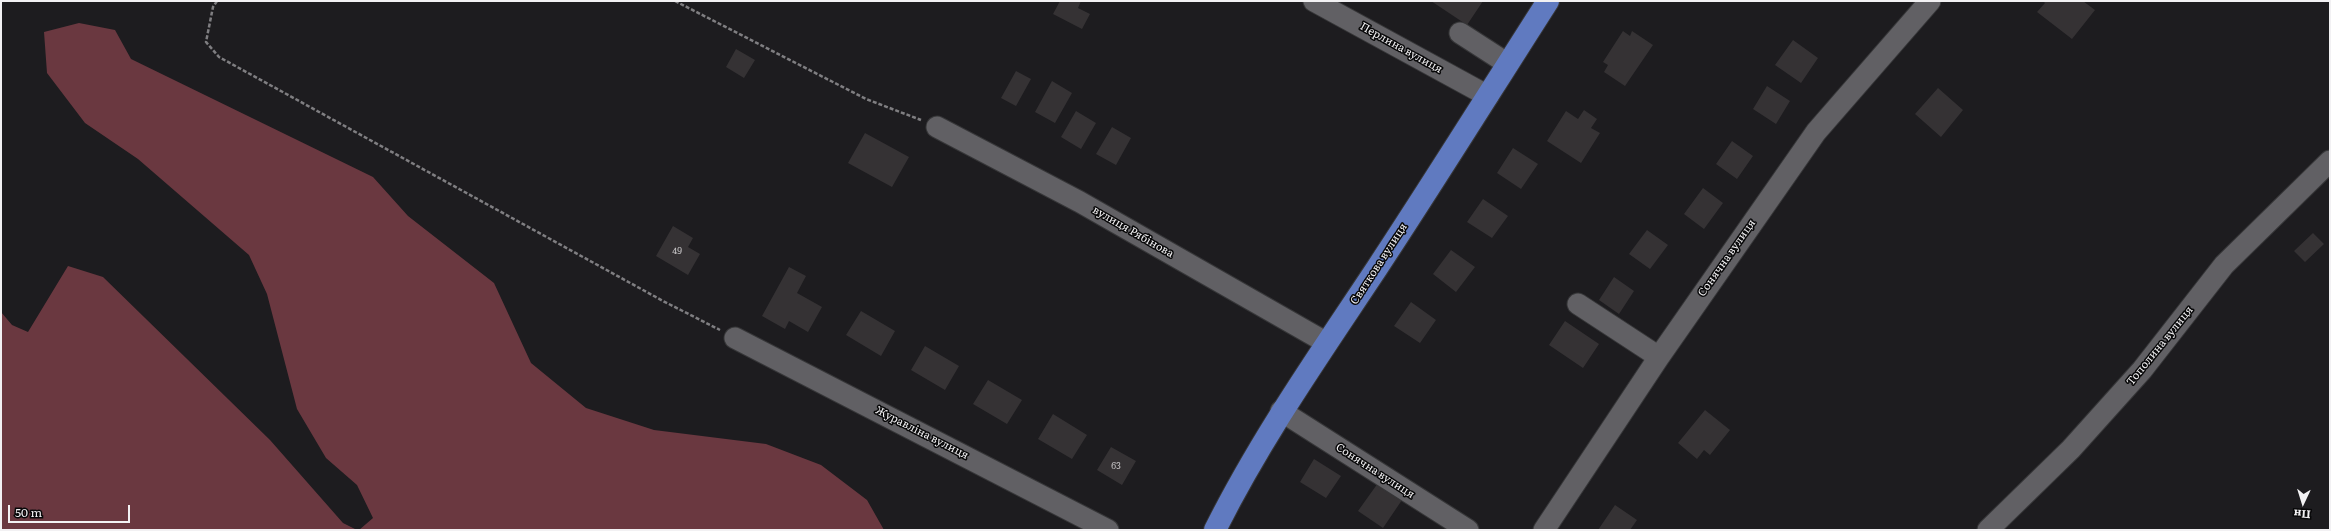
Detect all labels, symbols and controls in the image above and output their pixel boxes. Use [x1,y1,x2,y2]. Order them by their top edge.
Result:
street label: Перлина вулиця [1358,20,1444,76]
street label: вулиця Рябінова [1090,203,1176,261]
street label: Сонячна вулиця [1695,217,1759,299]
street label: Святкова вулиця [1348,221,1410,307]
house number: 49 [672,246,682,256]
street label: Тополина вулиця [2124,304,2196,388]
street label: Журавліна вулиця [873,404,971,462]
street label: Сонячна вулиця [1333,441,1417,501]
house number: 63 [1111,461,1121,471]
north arrow [2283,483,2323,523]
scale bar [10,497,132,523]
text: 50 m [15,503,42,521]
text: Пн [2293,506,2311,524]

